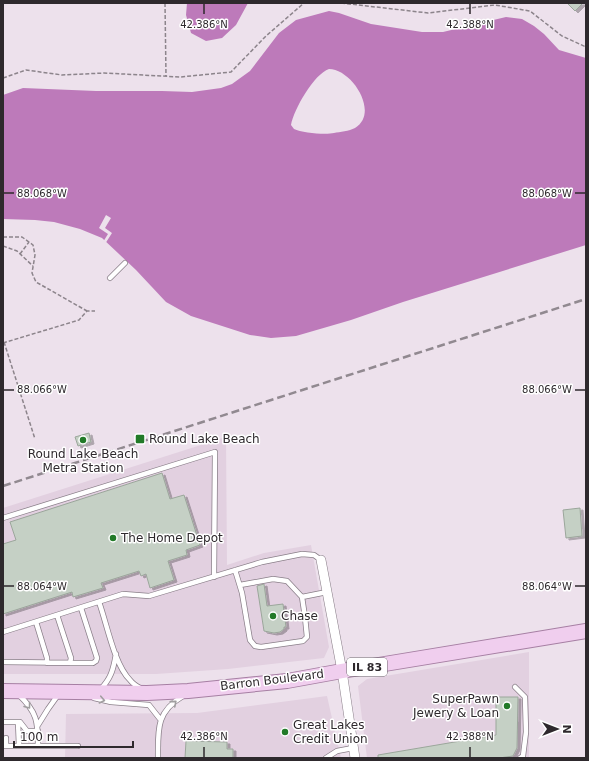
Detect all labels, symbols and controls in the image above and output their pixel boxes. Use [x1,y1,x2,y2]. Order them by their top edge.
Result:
text: 42.386°N [180,19,228,30]
text: 42.388°N [446,19,494,30]
text: 88.068°W [17,188,67,199]
text: 88.068°W [522,188,572,199]
text: 88.066°W [17,384,67,395]
text: 88.066°W [522,384,572,395]
place label: Round Lake Beach [149,432,260,446]
marker: Round Lake Beach [134,433,146,445]
marker: Round Lake Beach Metra Station [78,435,88,445]
place label: Round Lake Beach Metra Station [28,447,138,475]
place label: The Home Depot [120,531,223,545]
marker: The Home Depot [108,533,118,543]
text: 88.064°W [17,581,67,592]
text: 88.064°W [522,581,572,592]
place label: Chase [281,609,318,623]
marker: Chase [268,611,278,621]
road number: IL 83 [347,658,387,676]
street label: Barron Boulevard [219,667,325,693]
place label: SuperPawn Jewery & Loan [412,692,499,720]
one-way arrow [99,695,105,704]
one-way arrow [169,700,177,707]
marker: SuperPawn Jewery & Loan [502,701,512,711]
one-way arrow [24,702,31,709]
north arrow [537,709,577,749]
place label: Great Lakes Credit Union [293,718,368,746]
scale bar [14,723,133,749]
text: N [560,724,573,734]
marker: Great Lakes Credit Union [280,727,290,737]
text: 100 m [20,730,58,744]
text: 42.386°N [180,731,228,742]
text: 42.388°N [446,731,494,742]

